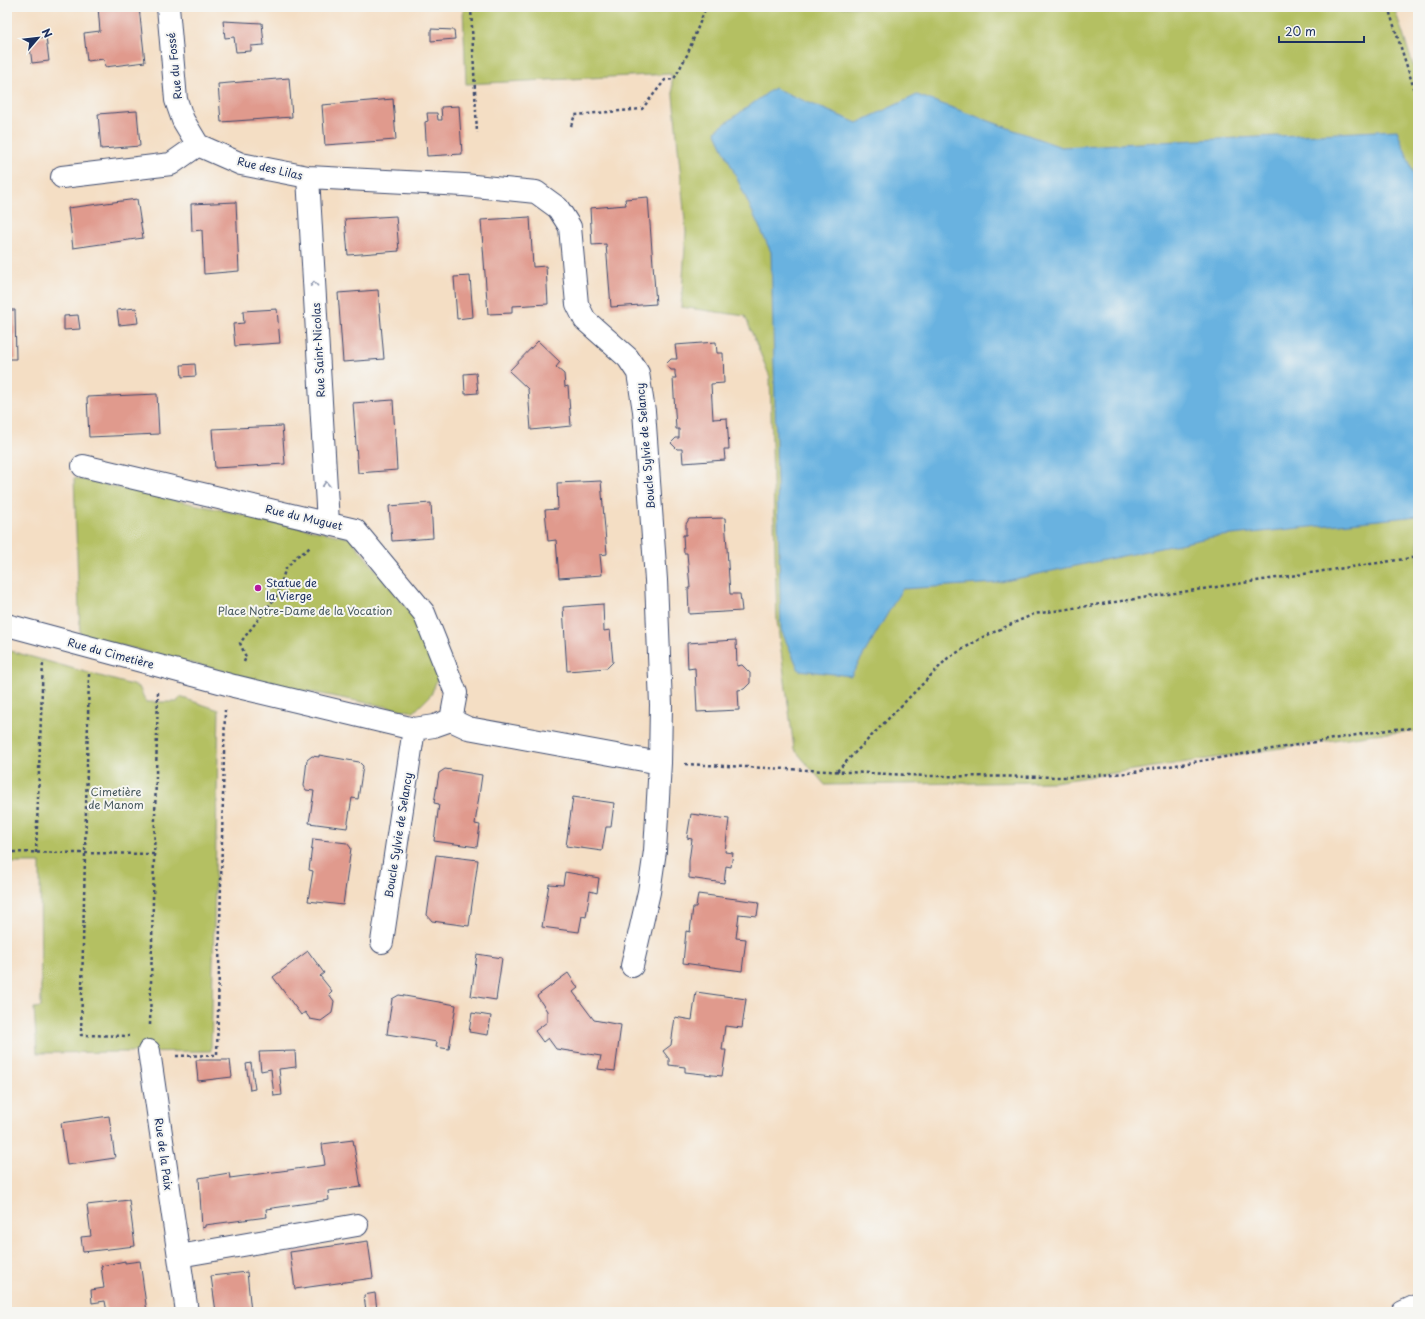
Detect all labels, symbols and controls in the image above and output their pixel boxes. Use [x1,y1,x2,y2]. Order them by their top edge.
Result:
north arrow [18,18,58,58]
scale bar [1279,18,1364,44]
text: 20 m [1285,22,1316,40]
text: N [38,25,57,41]
street label: Rue du Fossé [162,32,186,100]
street label: Rue des Lilas [236,152,304,184]
one-way arrow [310,281,319,287]
street label: Rue Saint-Nicolas [307,302,329,398]
street label: Boucle Sylvie de Selancy [631,382,659,510]
one-way arrow [322,481,330,487]
street label: Rue du Muguet [264,500,345,534]
place label: Statue de la Vierge [266,574,317,604]
marker: Statue de la Vierge [253,583,263,593]
park label: Place Notre-Dame de la Vocation [218,602,392,619]
street label: Rue du Cimetière [66,633,156,673]
street label: Boucle Sylvie de Selancy [380,771,416,899]
park label: Cimetière de Manom [88,783,144,813]
street label: Rue de la Paix [151,1117,178,1191]

